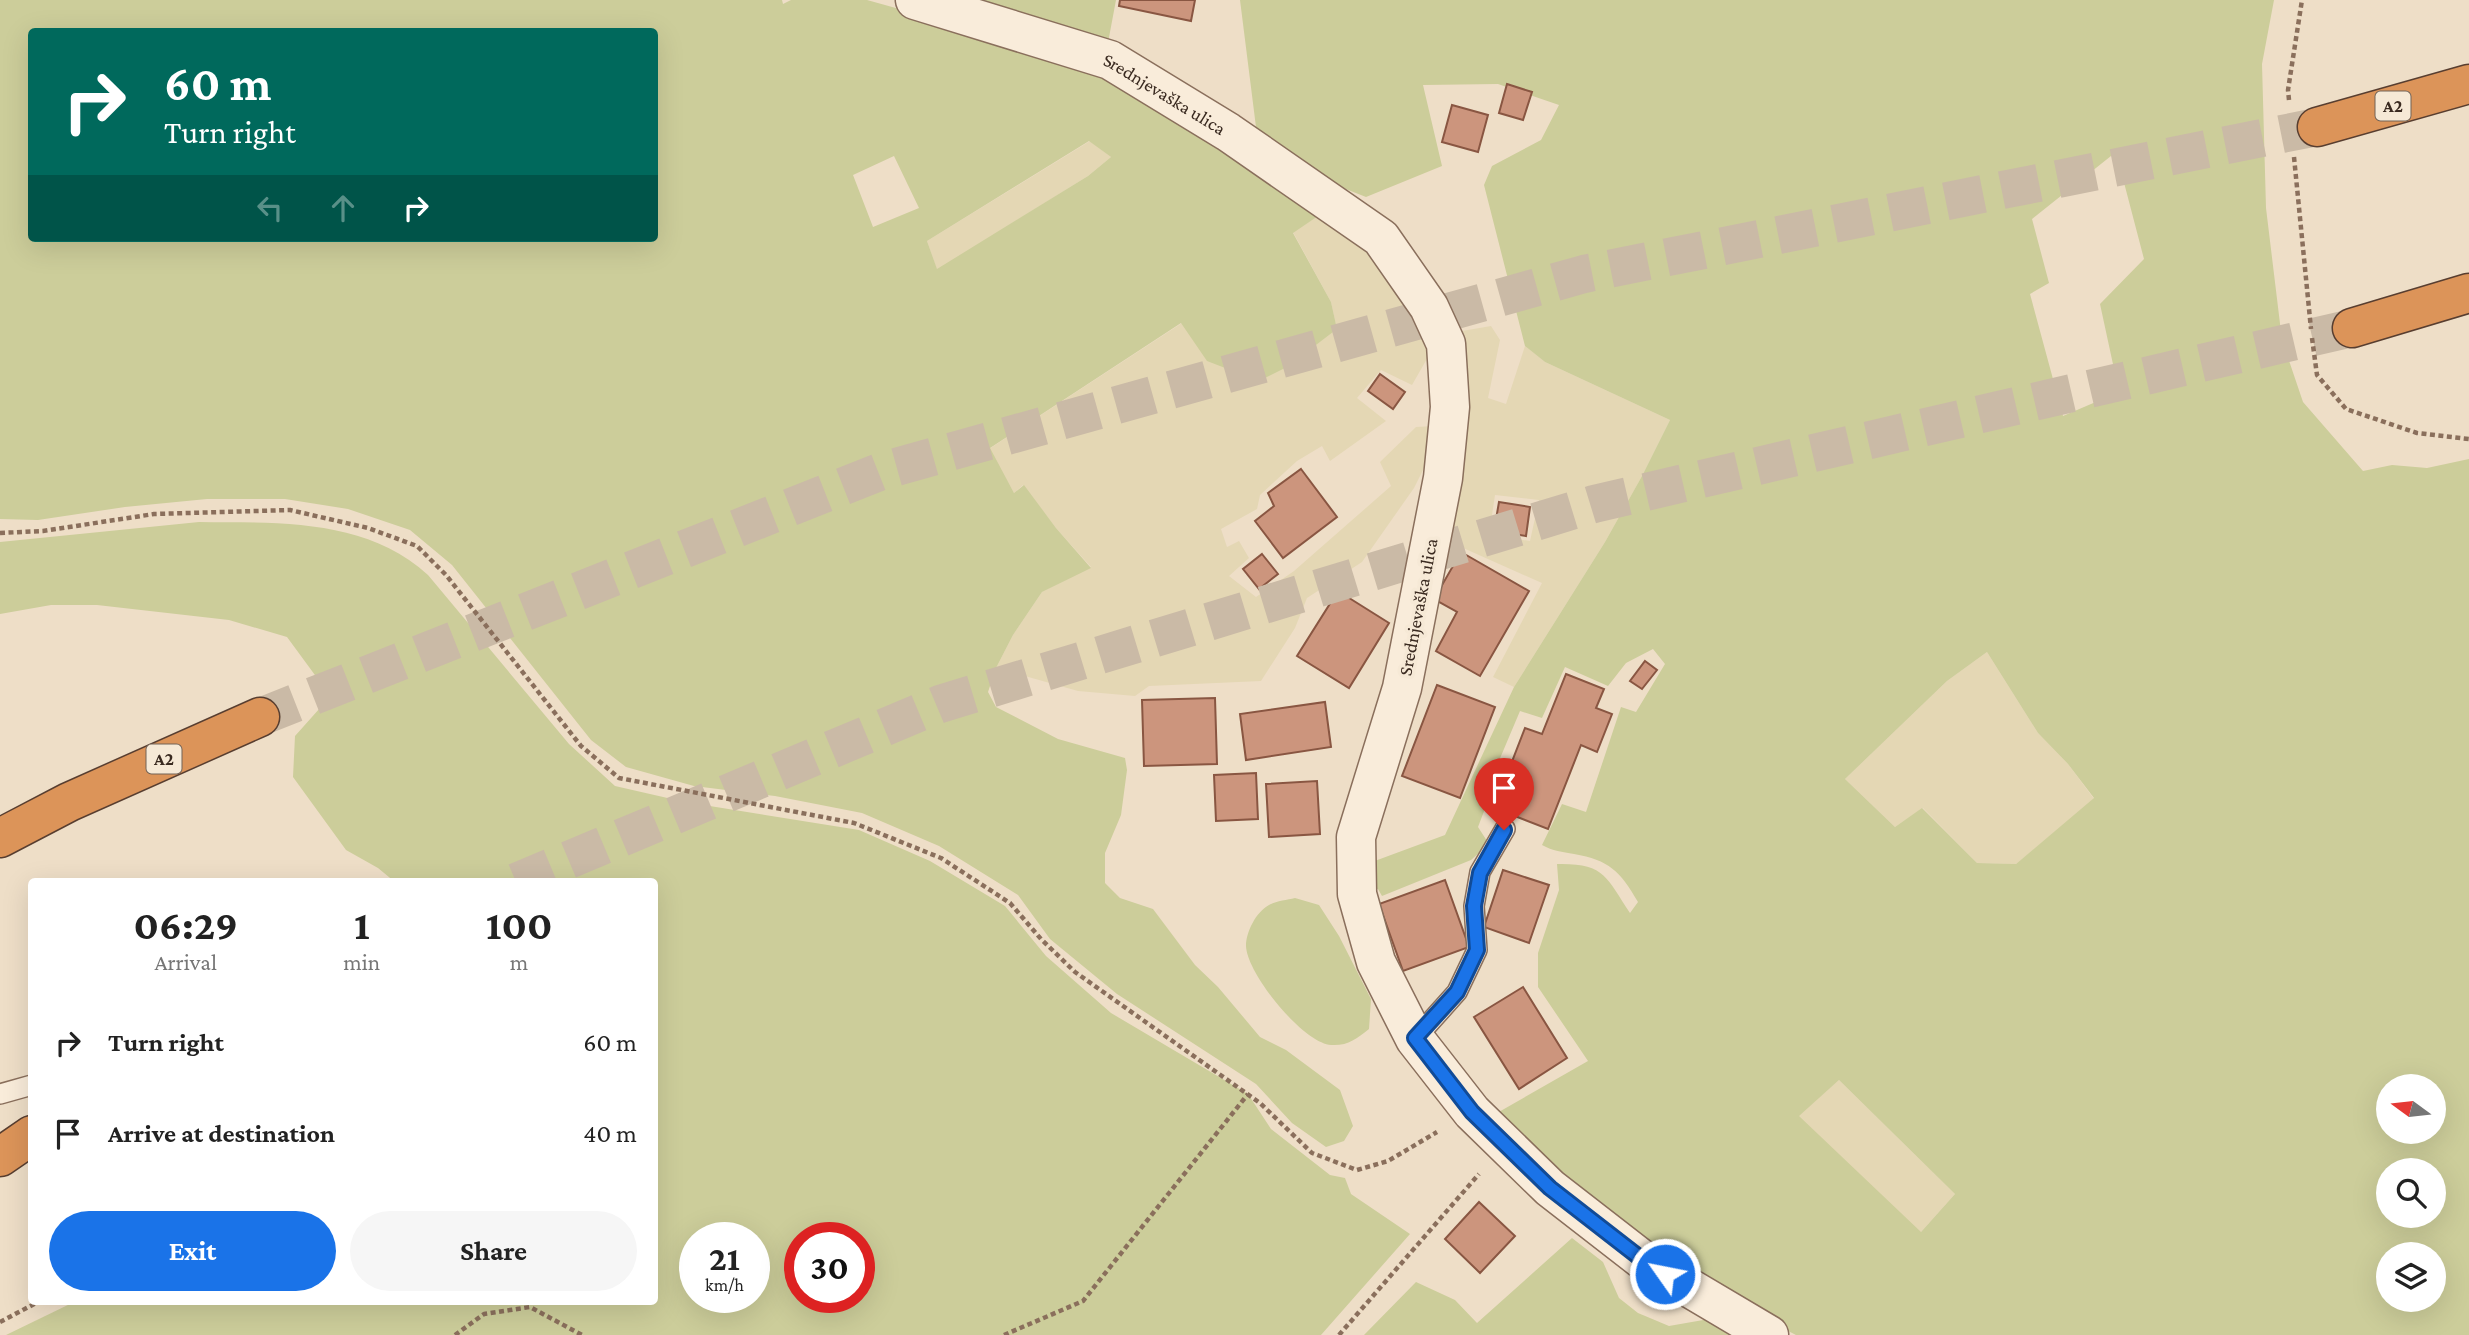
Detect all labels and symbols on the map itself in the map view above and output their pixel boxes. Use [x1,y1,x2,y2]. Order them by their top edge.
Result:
street label: Srednjevaška ulica [1101,48,1230,139]
road number: A2 [2376,92,2410,120]
street label: Srednjevaška ulica [1394,536,1443,678]
road number: A2 [146,744,182,774]
pin [1474,758,1534,830]
north arrow [2376,1074,2446,1144]
speed limit sign: 30 [784,1222,875,1313]
position arrow [1628,1237,1702,1311]

